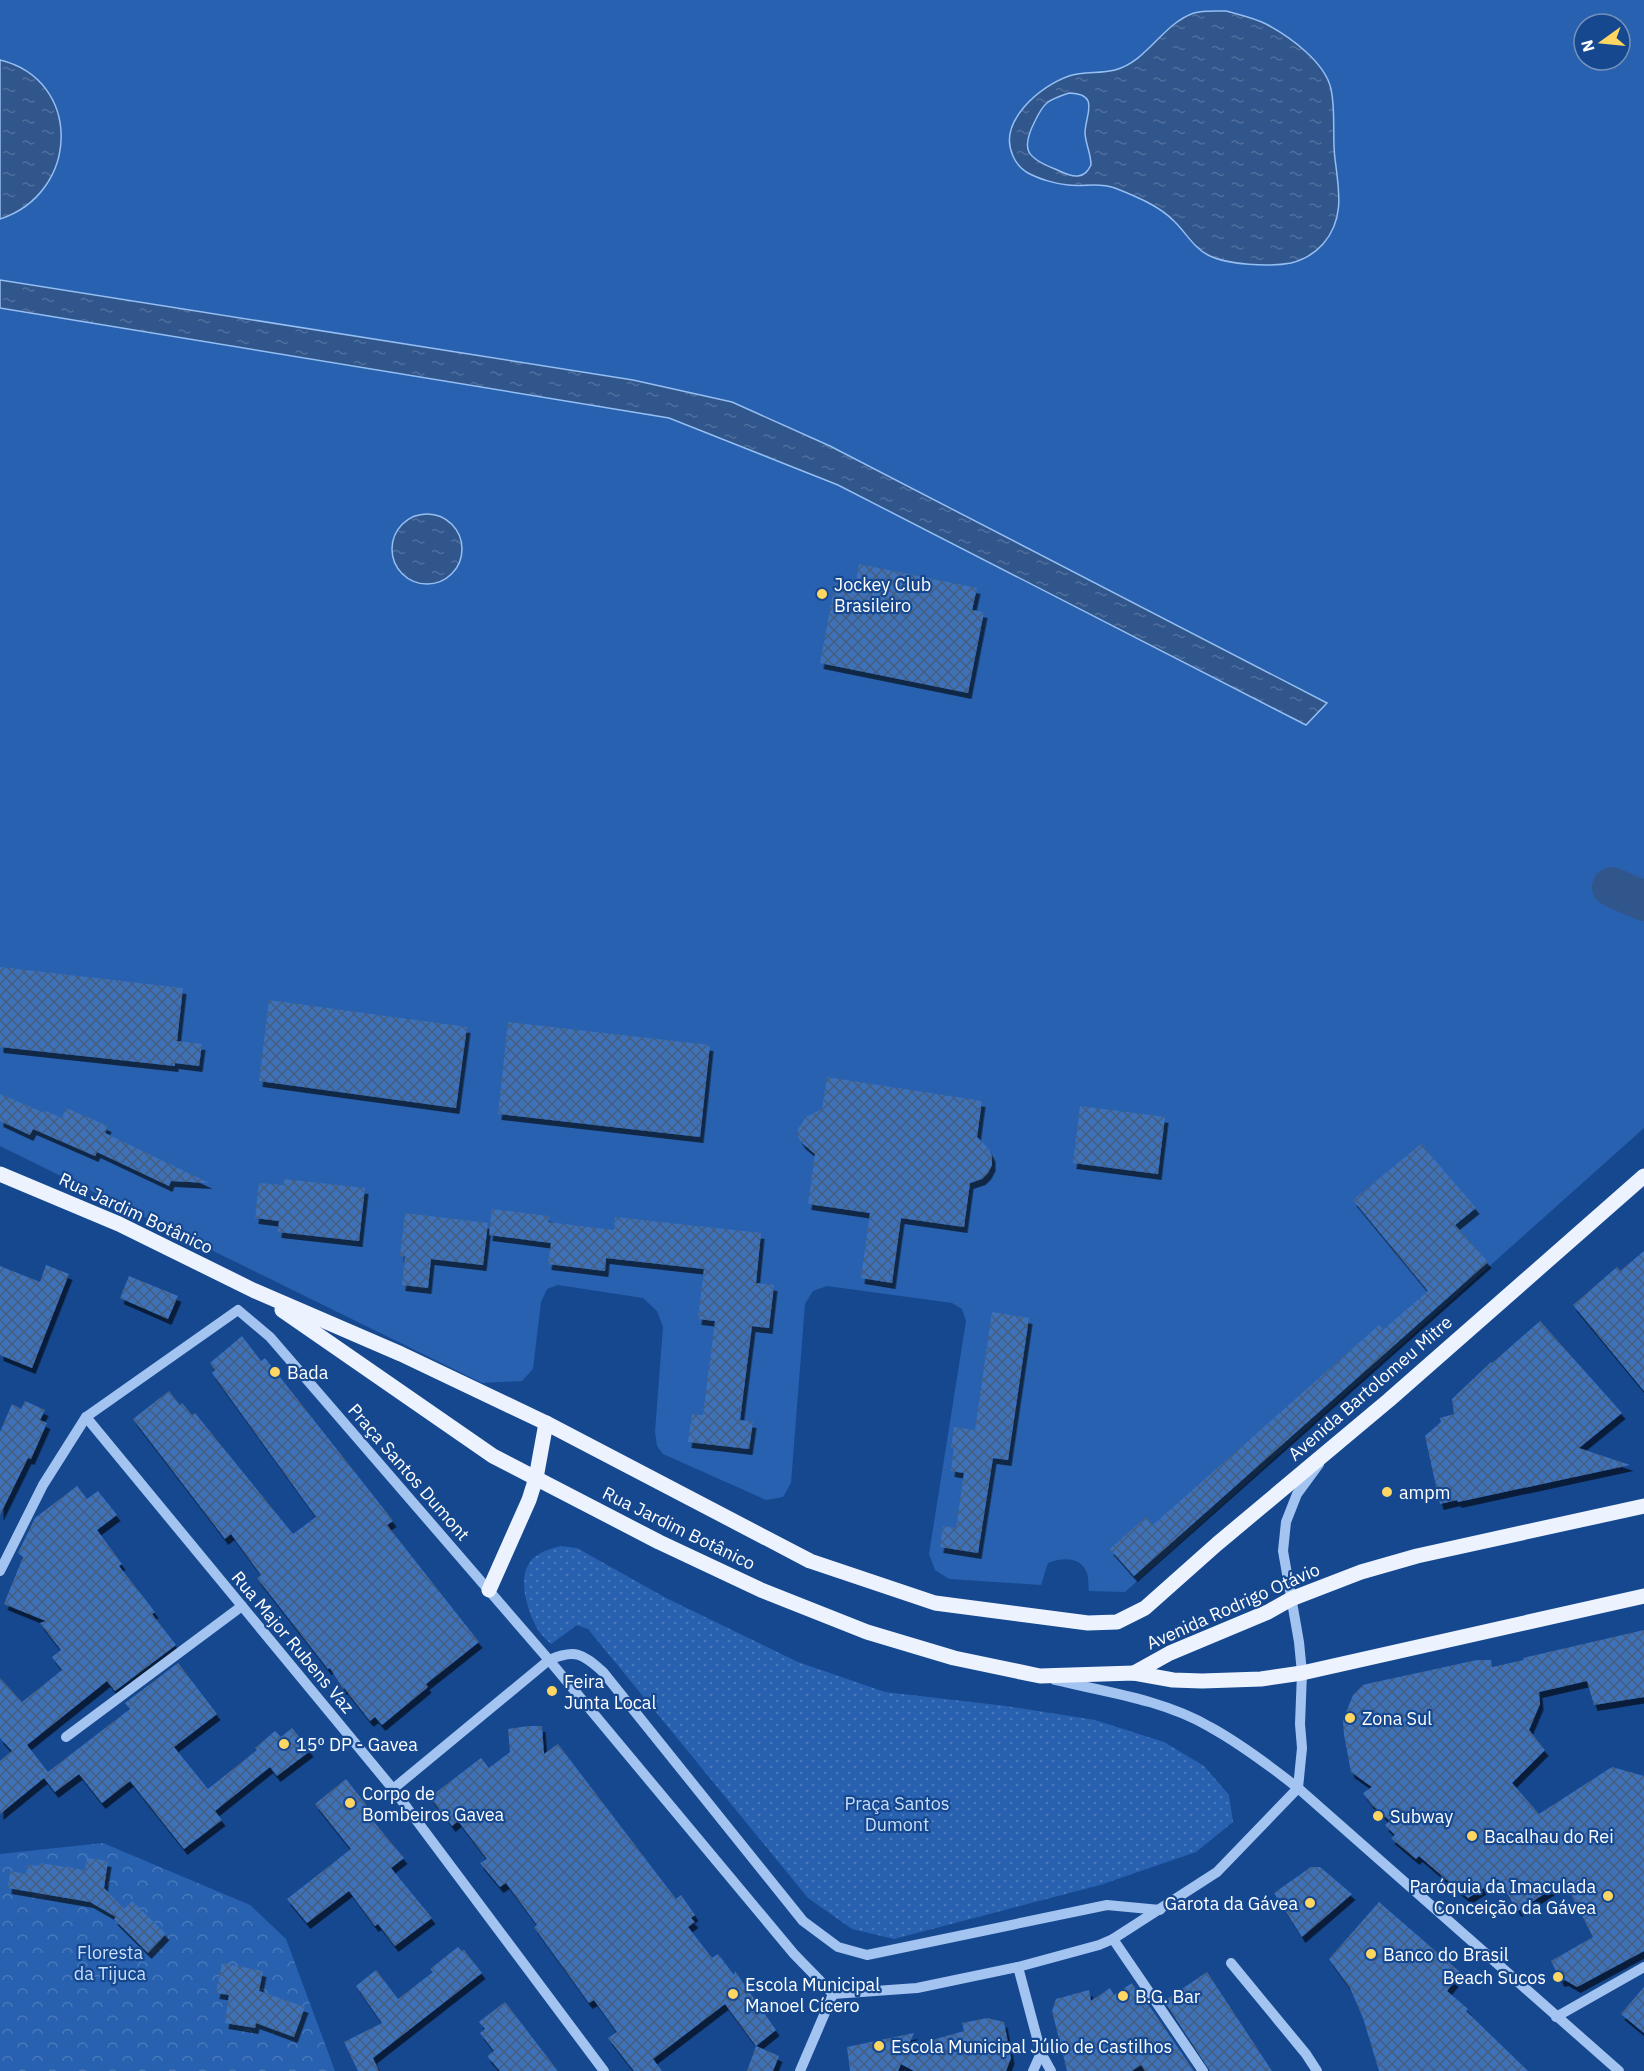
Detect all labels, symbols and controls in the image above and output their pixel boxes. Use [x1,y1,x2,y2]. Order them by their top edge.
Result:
north arrow [1572,12,1632,72]
text: N [1576,38,1599,54]
place label: Jockey Club Brasileiro [834,573,931,617]
marker: Jockey Club Brasileiro [815,587,829,601]
street label: Rua Jardim Botânico [55,1167,217,1259]
street label: Avenida Bartolomeu Mitre [1283,1310,1457,1466]
place label: Bada [287,1361,329,1384]
marker: Bada [268,1365,282,1379]
street label: Praça Santos Dumont [343,1399,475,1545]
street label: Rua Jardim Botânico [599,1481,759,1575]
place label: ampm [1399,1481,1450,1504]
marker: ampm [1380,1485,1394,1499]
street label: Avenida Rodrigo Otávio [1143,1557,1323,1655]
street label: Rua Major Rubens Vaz [227,1566,359,1718]
place label: Feira Junta Local [564,1670,656,1714]
marker: Feira Junta Local [545,1684,559,1698]
place label: Zona Sul [1362,1707,1432,1730]
marker: Zona Sul [1343,1711,1357,1725]
place label: 15º DP - Gavea [296,1733,418,1756]
marker: 15º DP - Gavea [277,1737,291,1751]
place label: Corpo de Bombeiros Gavea [362,1782,505,1826]
park label: Praça Santos Dumont [844,1792,950,1836]
marker: Corpo de Bombeiros Gavea [343,1796,357,1810]
place label: Subway [1390,1805,1453,1828]
marker: Subway [1371,1809,1385,1823]
place label: Bacalhau do Rei [1484,1825,1614,1848]
marker: Bacalhau do Rei [1465,1829,1479,1843]
place label: Paróquia da Imaculada Conceição da Gávea [1409,1875,1596,1919]
marker: Paróquia da Imaculada Conceição da Gávea [1601,1889,1615,1903]
place label: Garota da Gávea [1165,1892,1298,1915]
marker: Garota da Gávea [1303,1896,1317,1910]
park label: Floresta da Tijuca [74,1941,147,1985]
place label: Banco do Brasil [1383,1943,1509,1966]
marker: Banco do Brasil [1364,1947,1378,1961]
place label: Beach Sucos [1443,1966,1546,1989]
marker: Beach Sucos [1551,1970,1565,1984]
place label: Escola Municipal Manoel Cícero [745,1973,880,2017]
place label: B.G. Bar [1135,1985,1201,2008]
marker: Escola Municipal Manoel Cícero [726,1987,740,2001]
marker: B.G. Bar [1116,1989,1130,2003]
place label: Escola Municipal Júlio de Castilhos [891,2035,1172,2058]
marker: Escola Municipal Júlio de Castilhos [872,2039,886,2053]

